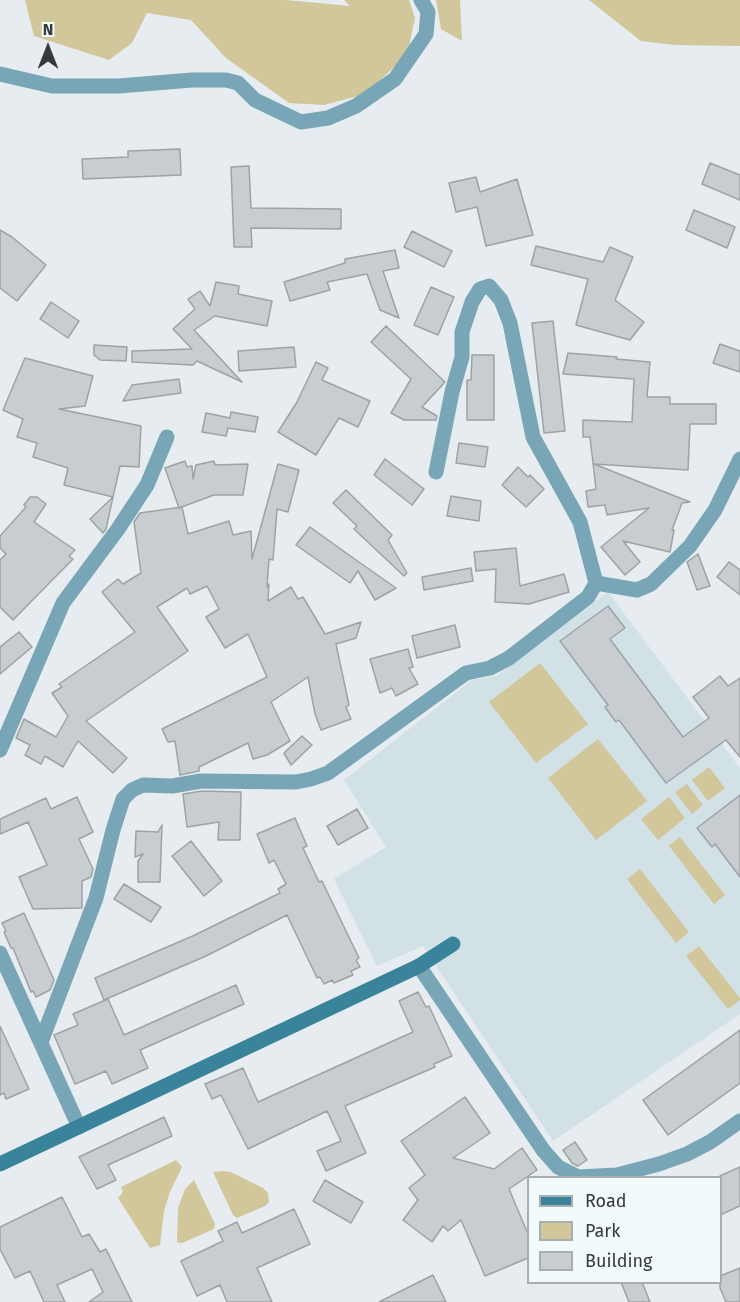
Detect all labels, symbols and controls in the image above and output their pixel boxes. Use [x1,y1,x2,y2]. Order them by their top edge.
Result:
north arrow [18,18,78,78]
text: N [43,20,53,39]
legend [527,1176,722,1284]
text: Road [585,1190,627,1212]
text: Park [585,1220,620,1242]
text: Building [585,1250,652,1272]

